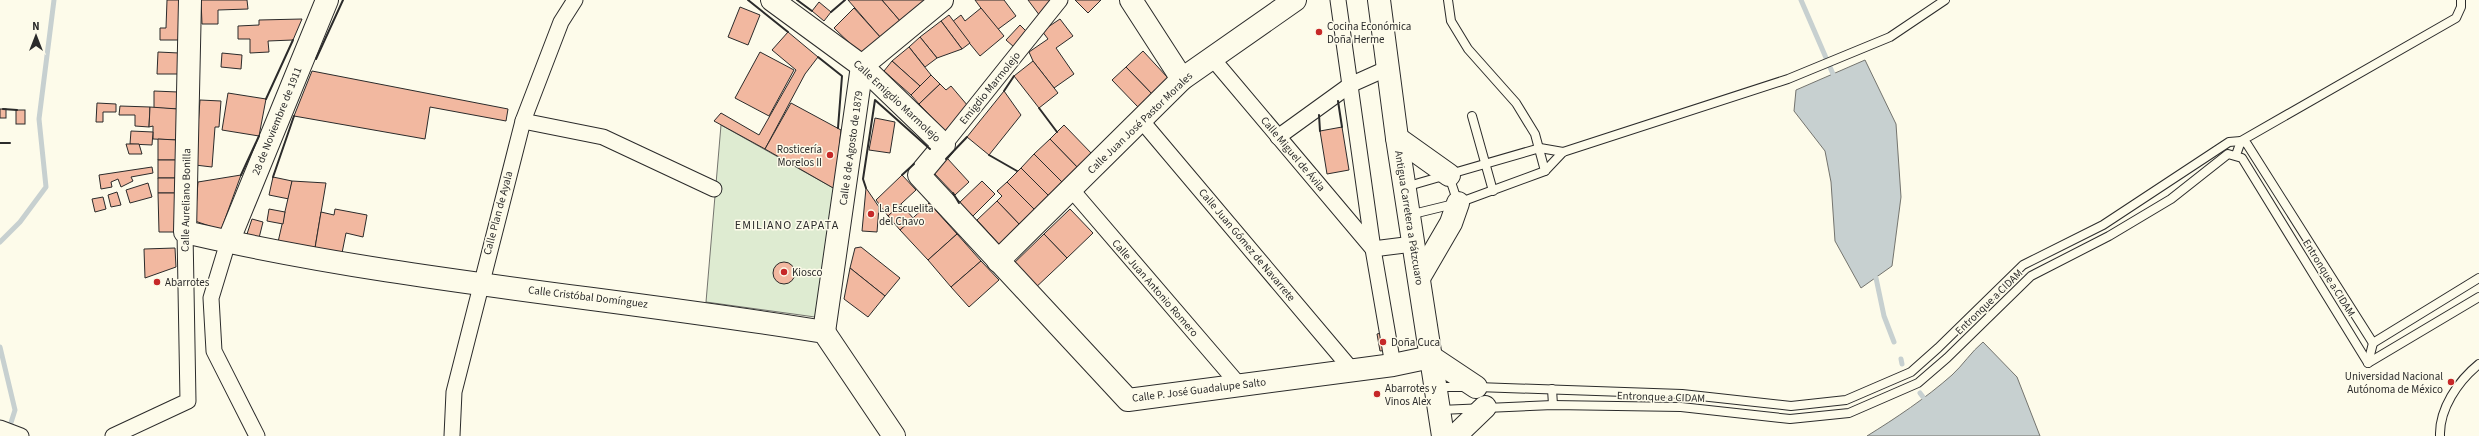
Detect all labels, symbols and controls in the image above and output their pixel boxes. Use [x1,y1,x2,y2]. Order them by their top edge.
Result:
north arrow [16,16,56,56]
text: N [32,19,40,34]
place label: Cocina Económica Doña Herme [1327,19,1411,47]
marker: Cocina Económica Doña Herme [1314,27,1324,37]
street label: Emigdio Marmolejo [956,49,1024,127]
street label: Calle Emigdio Marmolejo [850,56,944,146]
street label: 28 de Noviembre de 1911 [248,65,306,177]
street label: Calle Juan José Pastor Morales [1084,68,1196,177]
street label: Calle 8 de Agosto de 1879 [836,90,866,206]
street label: Calle Miguel de Ávila [1257,113,1329,195]
place label: Rosticería Morelos II [777,142,822,170]
street label: Calle Aureliano Bonilla [178,148,194,252]
marker: Rosticería Morelos II [825,150,835,160]
street label: Antigua Carretera a Pátzcuaro [1391,150,1427,286]
street label: Calle Plan de Ayala [480,169,516,257]
street label: Calle Juan Gómez de Navarrete [1195,185,1299,305]
place label: La Escuelita del Chavo [879,201,934,229]
marker: La Escuelita del Chavo [866,209,876,219]
district label: EMILIANO ZAPATA [735,217,839,234]
street label: Calle Juan Antonio Romero [1108,236,1202,340]
street label: Entronque a CIDAM [2299,236,2359,320]
place label: Kiosco [792,265,822,280]
street label: Entronque a CIDAM [1952,266,2026,338]
marker: Kiosco [779,267,789,277]
place label: Abarrotes [165,275,210,290]
marker: Abarrotes [152,277,162,287]
street label: Calle Cristóbal Domínguez [527,282,649,312]
place label: Doña Cuca [1391,335,1440,350]
marker: Doña Cuca [1378,337,1388,347]
place label: Universidad Nacional Autónoma de México [2345,369,2443,397]
street label: Calle P. José Guadalupe Salto [1131,374,1267,406]
marker: Universidad Nacional Autónoma de México [2446,377,2456,387]
place label: Abarrotes y Vinos Alex [1385,381,1437,409]
street label: Entronque a CIDAM [1617,388,1705,406]
marker: Abarrotes y Vinos Alex [1372,389,1382,399]

